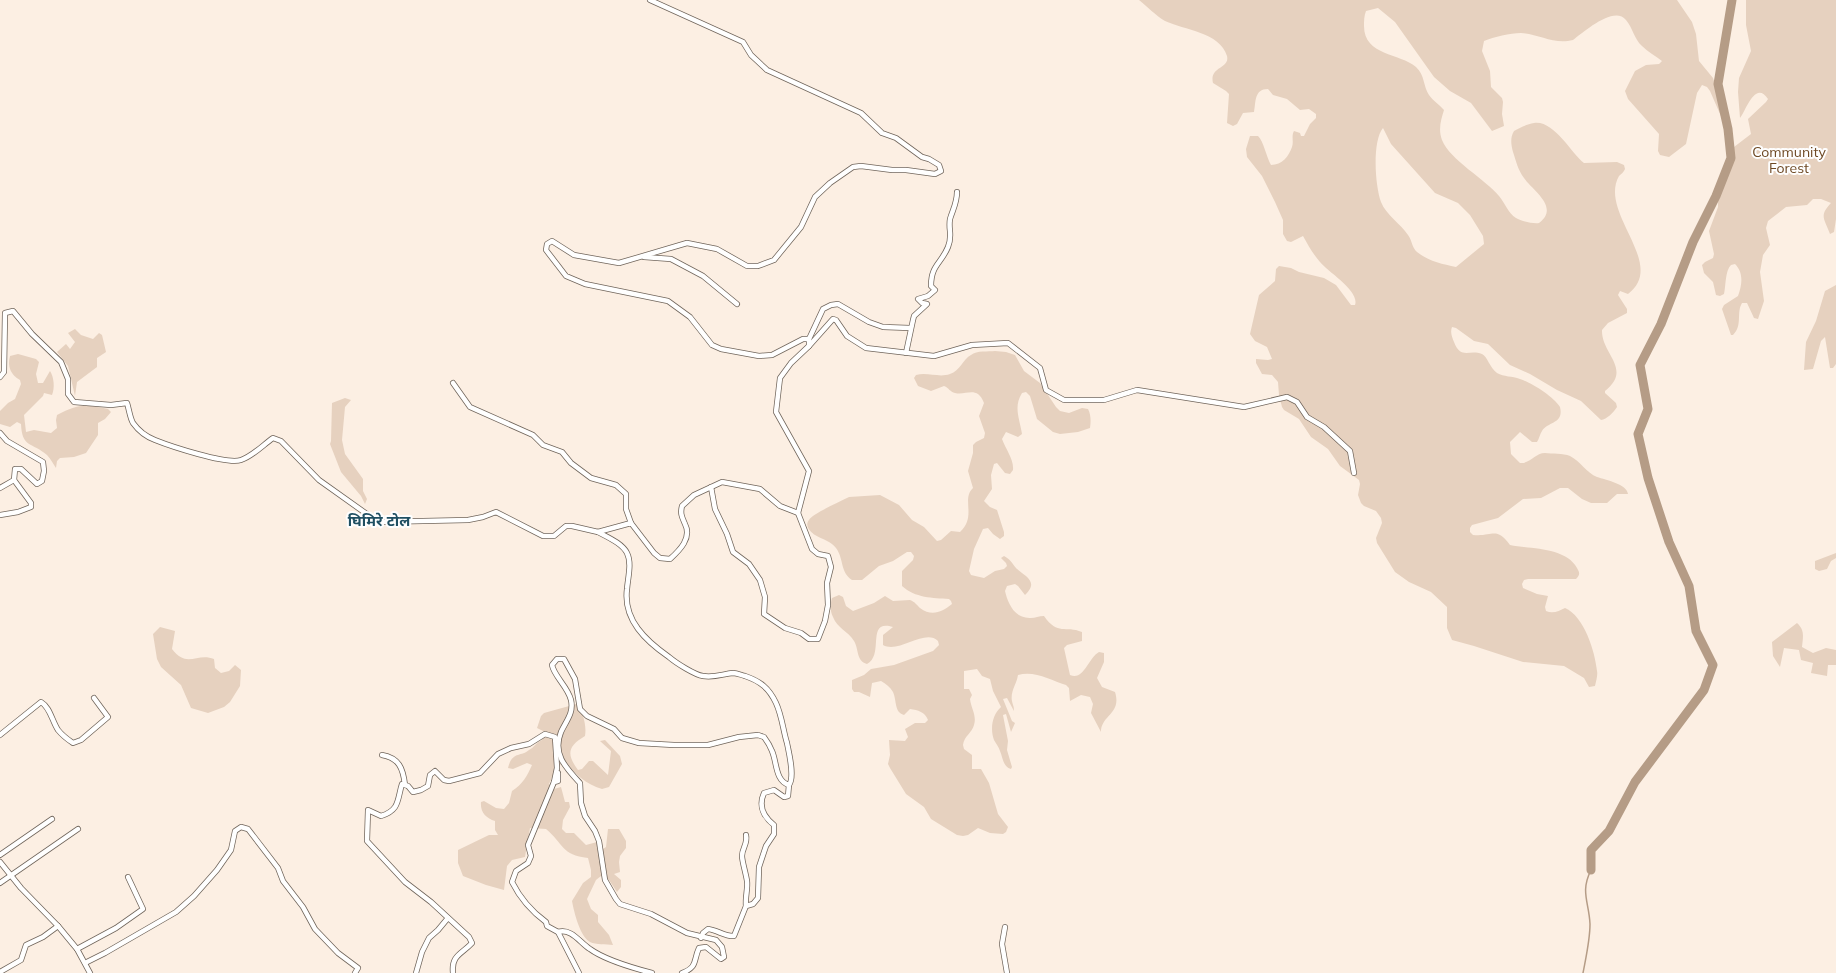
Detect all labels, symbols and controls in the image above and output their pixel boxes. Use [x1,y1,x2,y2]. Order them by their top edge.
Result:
park label: Community Forest [1752,143,1826,177]
district label: घिमिरे टोल [348,511,411,530]

